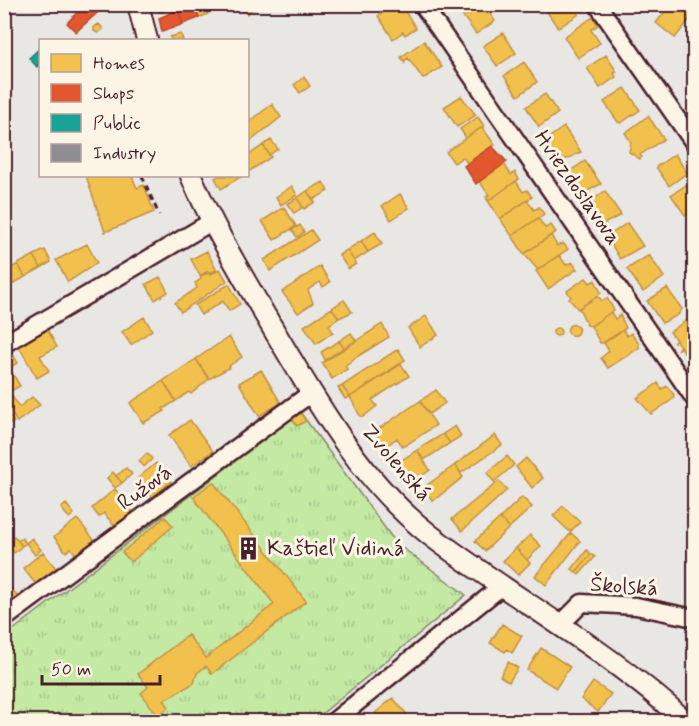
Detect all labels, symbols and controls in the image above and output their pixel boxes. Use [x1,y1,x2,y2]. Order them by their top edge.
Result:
legend [39,39,249,177]
text: Homes [93,52,145,76]
text: Shops [93,82,134,106]
text: Public [93,112,141,136]
street label: Hviezdoslavova [527,125,627,251]
text: Industry [93,142,156,166]
street label: Zvolenská [355,418,437,508]
street label: Ružová [112,459,178,517]
place label: Kaštieľ Vidiná [267,535,404,563]
building icon: Kaštieľ Vidiná [236,536,262,562]
street label: Školská [589,571,659,603]
scale bar [42,648,160,686]
text: 50 m [51,658,91,682]

